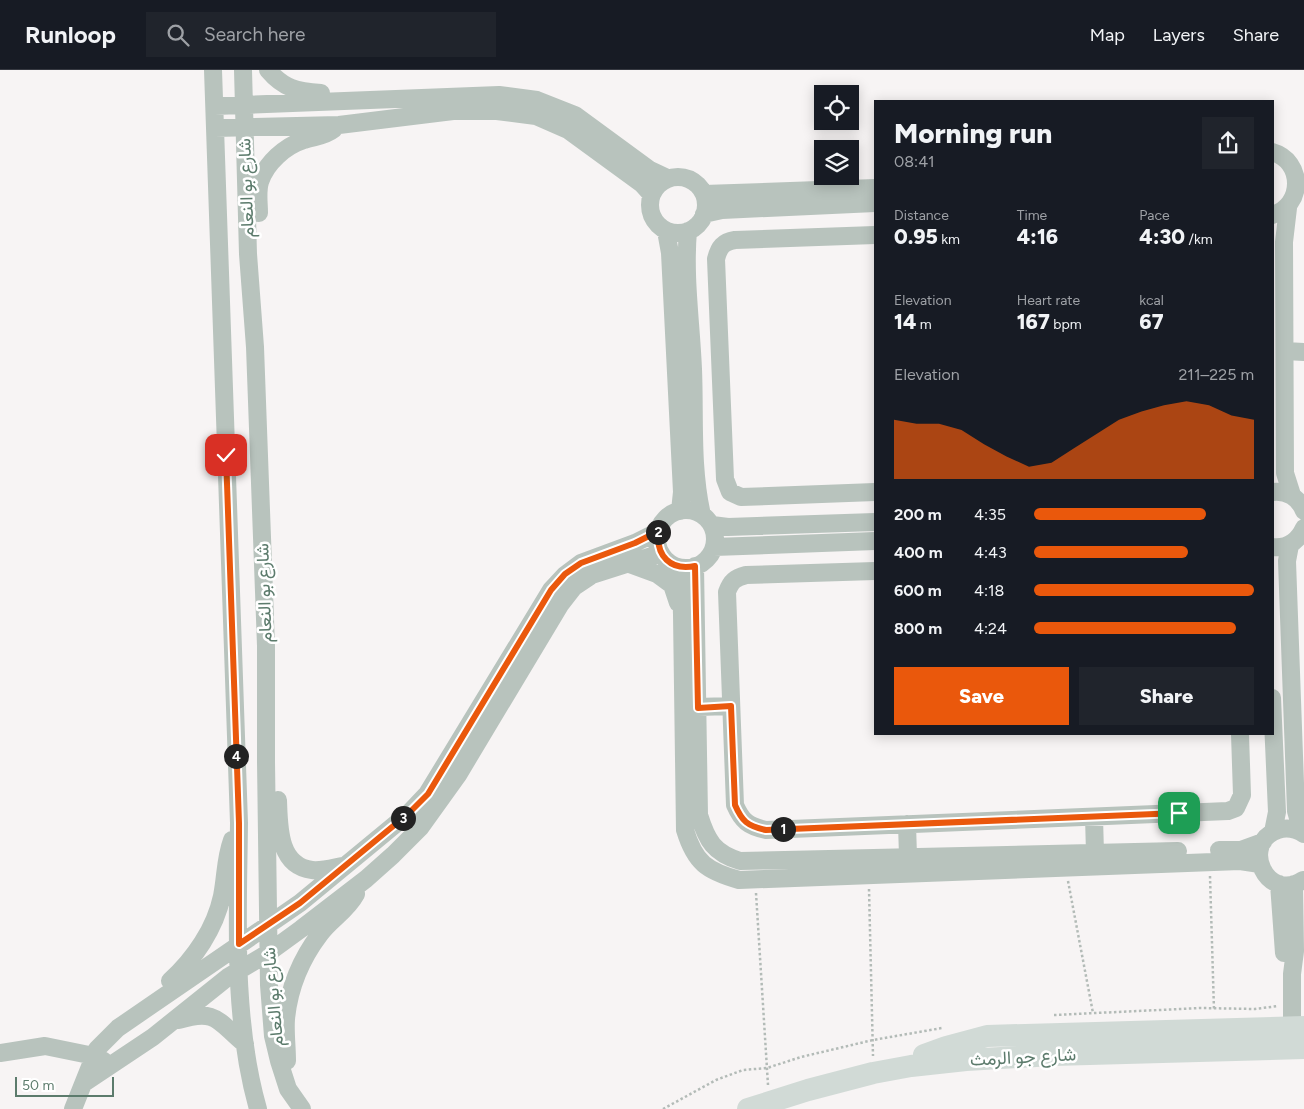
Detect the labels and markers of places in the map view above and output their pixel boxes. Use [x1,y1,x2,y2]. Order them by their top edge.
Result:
pin [205,434,247,476]
pin: 2 [646,520,670,544]
pin: 4 [224,744,248,768]
pin [1158,792,1200,834]
pin: 3 [390,806,416,830]
pin: 1 [770,816,796,842]

